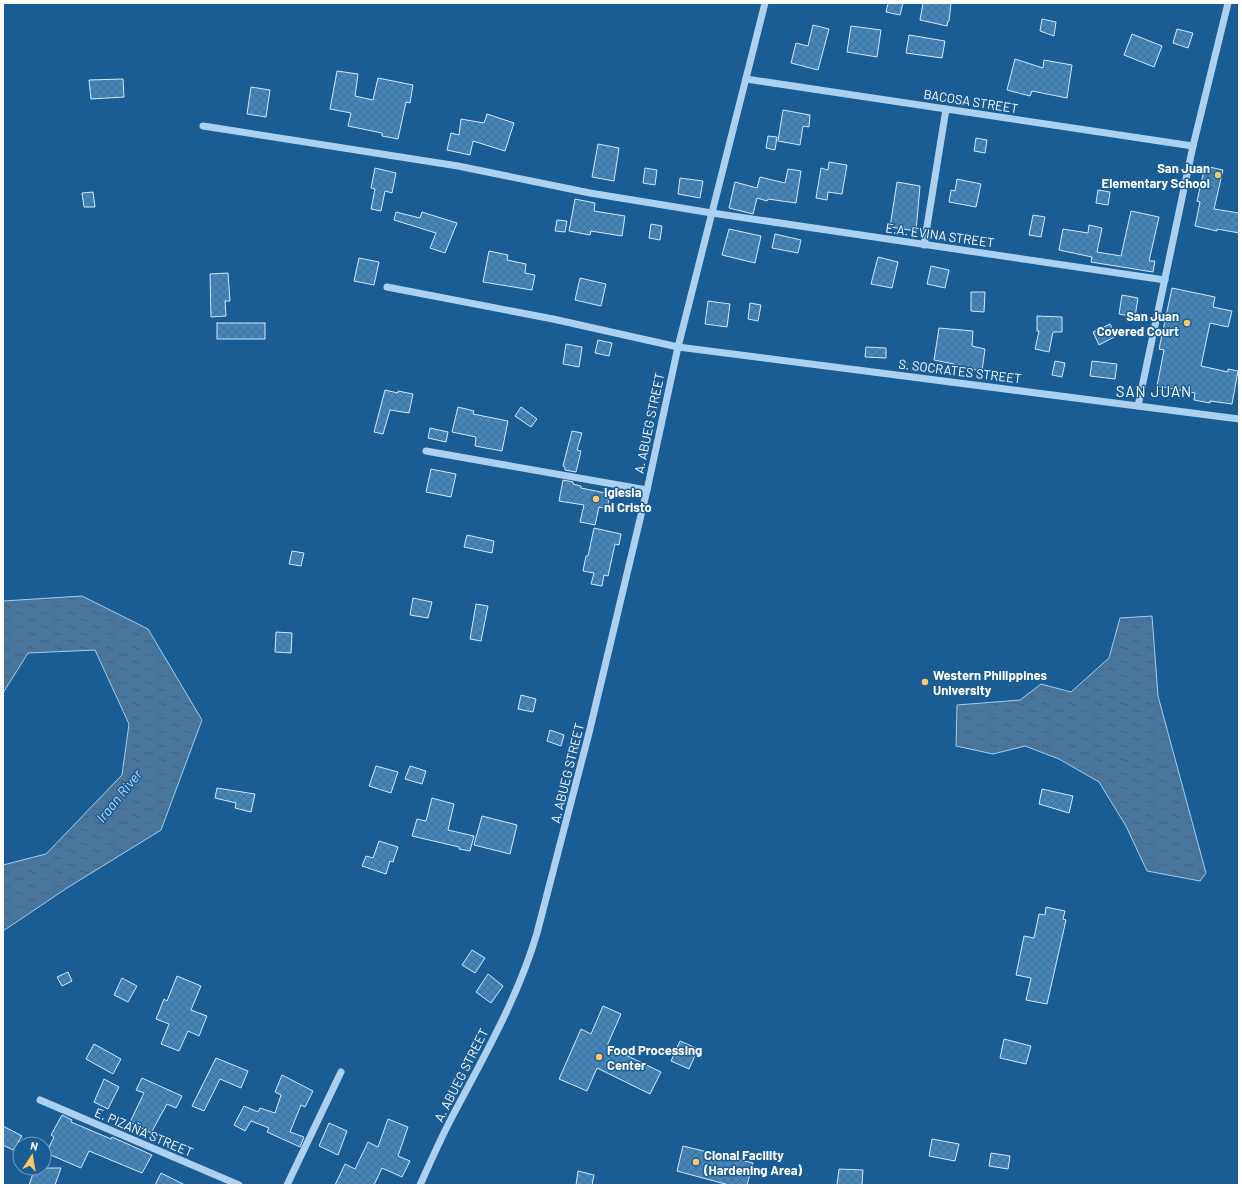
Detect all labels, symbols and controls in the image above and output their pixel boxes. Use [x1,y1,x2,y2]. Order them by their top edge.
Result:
street label: BACOSA STREET [923,86,1019,116]
place label: San Juan Elementary School [1102,160,1210,191]
marker: San Juan Elementary School [1213,170,1223,180]
street label: E.A. EVINA STREET [885,219,995,251]
place label: San Juan Covered Court [1097,308,1179,339]
marker: San Juan Covered Court [1182,318,1192,328]
street label: S. SOCRATES STREET [898,356,1022,386]
street label: A. ABUEG STREET [630,371,668,475]
district label: SAN JUAN [1116,382,1192,400]
place label: Iglesia ni Cristo [604,484,652,515]
marker: Iglesia ni Cristo [591,494,601,504]
place label: Western Philippines University [933,667,1048,698]
marker: Western Philippines University [920,677,930,687]
street label: A. ABUEG STREET [547,721,587,825]
water label: Iraan River [92,765,146,826]
street label: A. ABUEG STREET [431,1026,491,1124]
place label: Food Processing Center [607,1042,702,1073]
marker: Food Processing Center [594,1052,604,1062]
street label: E. PIZAÑA STREET [92,1104,196,1160]
north arrow [12,1136,52,1176]
text: N [29,1139,39,1153]
place label: Clonal Facility (Hardening Area) [703,1147,803,1178]
marker: Clonal Facility (Hardening Area) [691,1157,701,1167]

